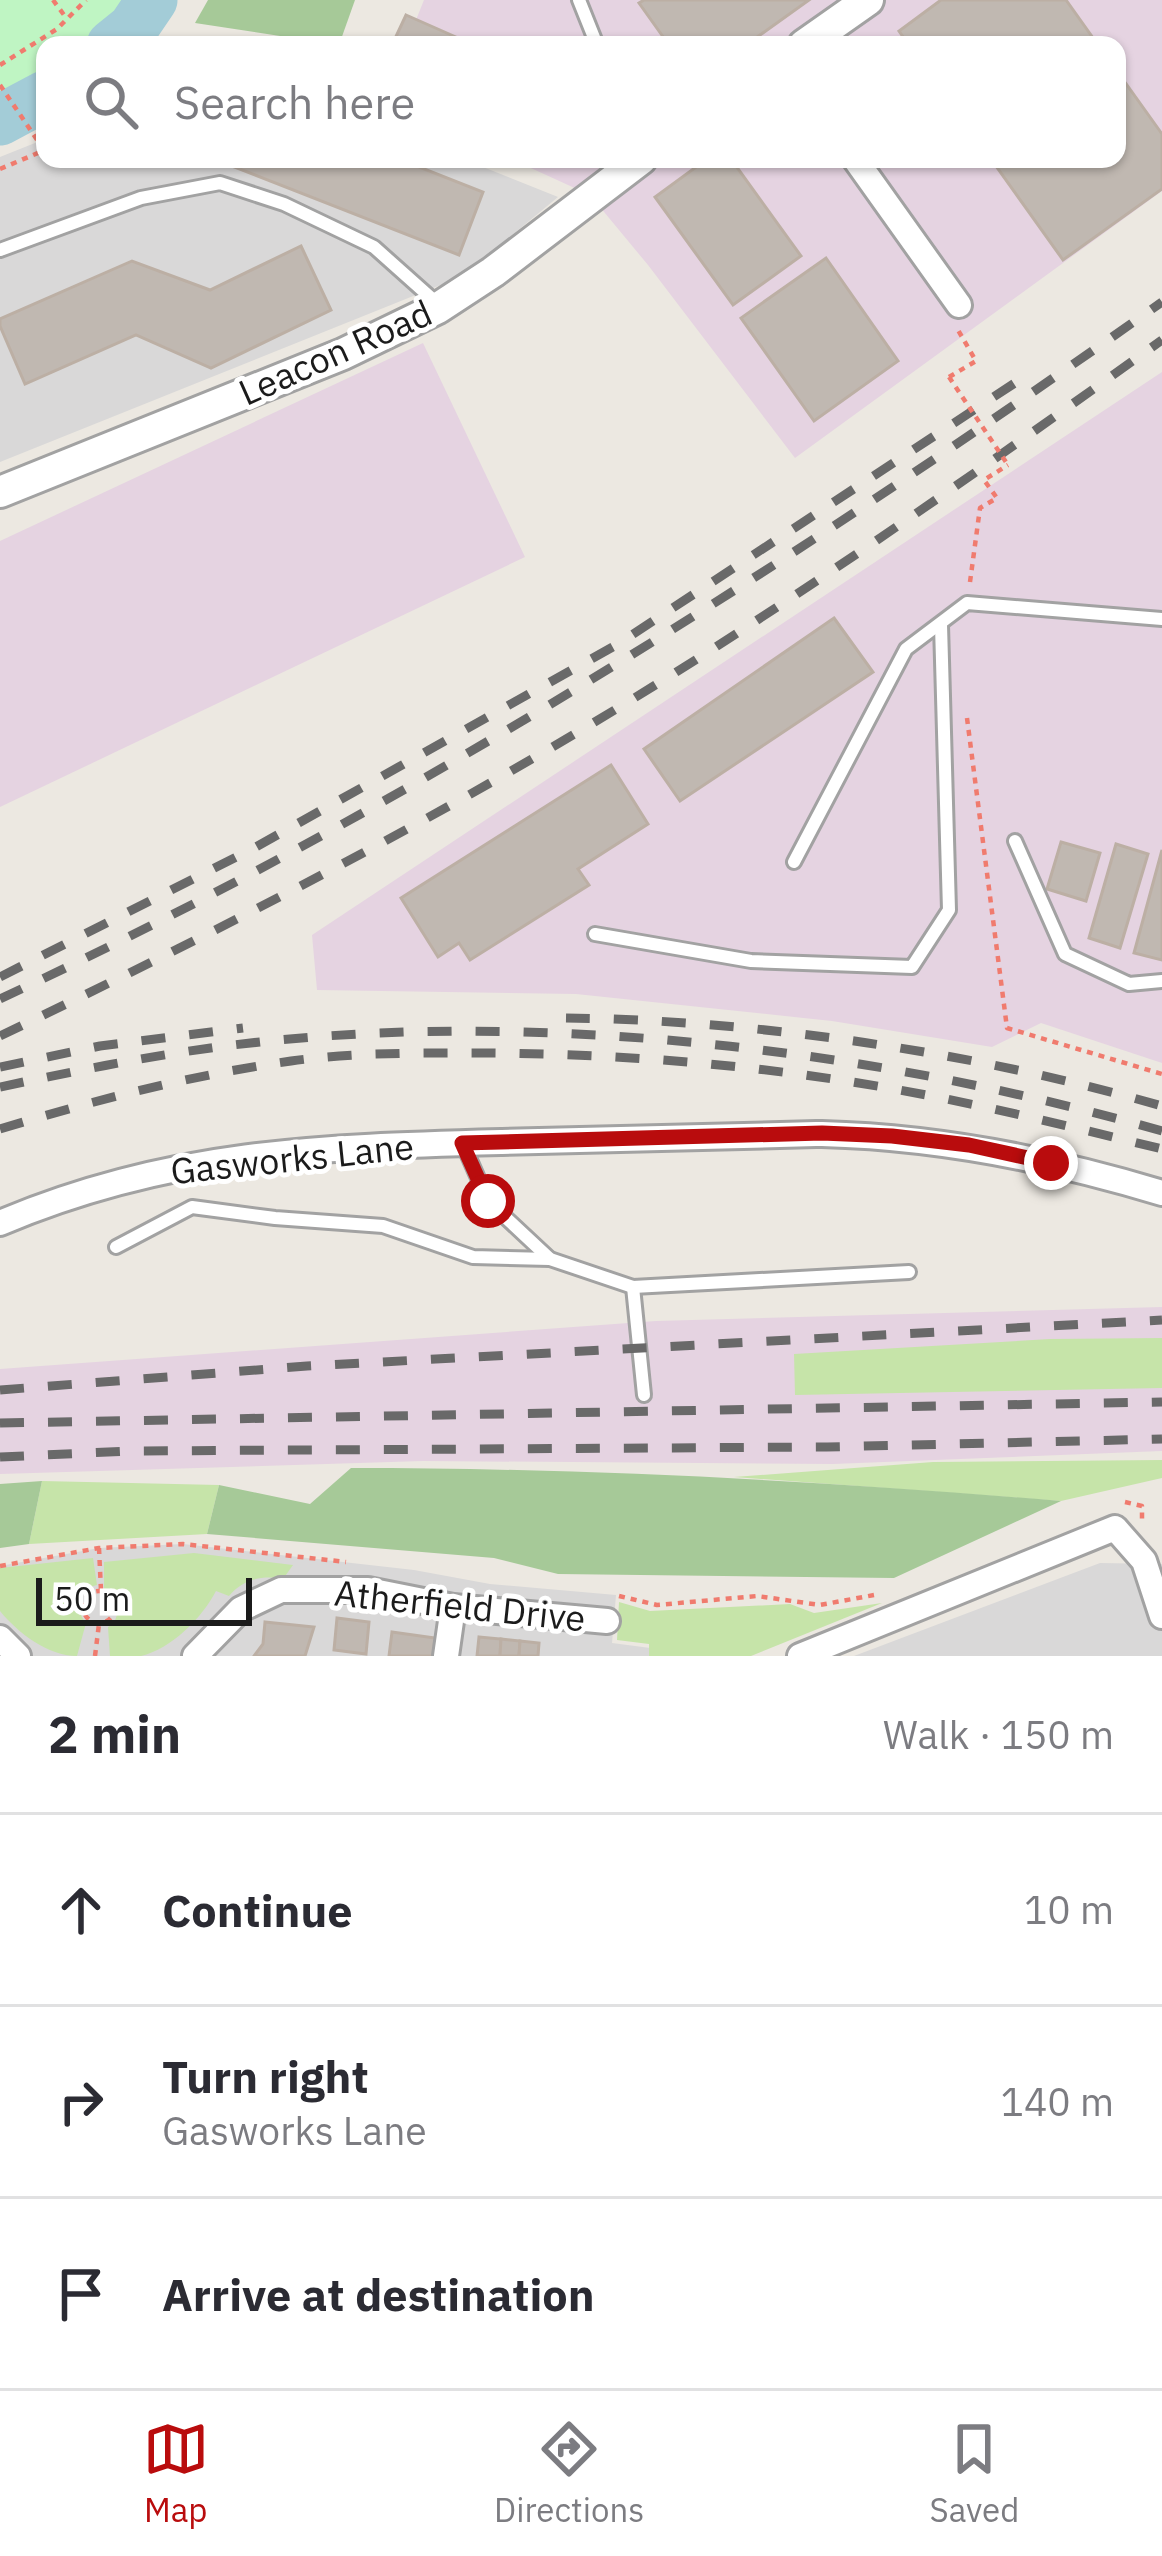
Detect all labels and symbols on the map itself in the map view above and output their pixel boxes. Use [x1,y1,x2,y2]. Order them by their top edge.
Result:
street label: Leacon Road [231,289,439,415]
street label: Gasworks Lane [168,1122,416,1194]
route end [1024,1136,1078,1190]
route start [461,1174,515,1228]
street label: Atherfield Drive [332,1568,588,1642]
scale bar [36,1572,252,1625]

